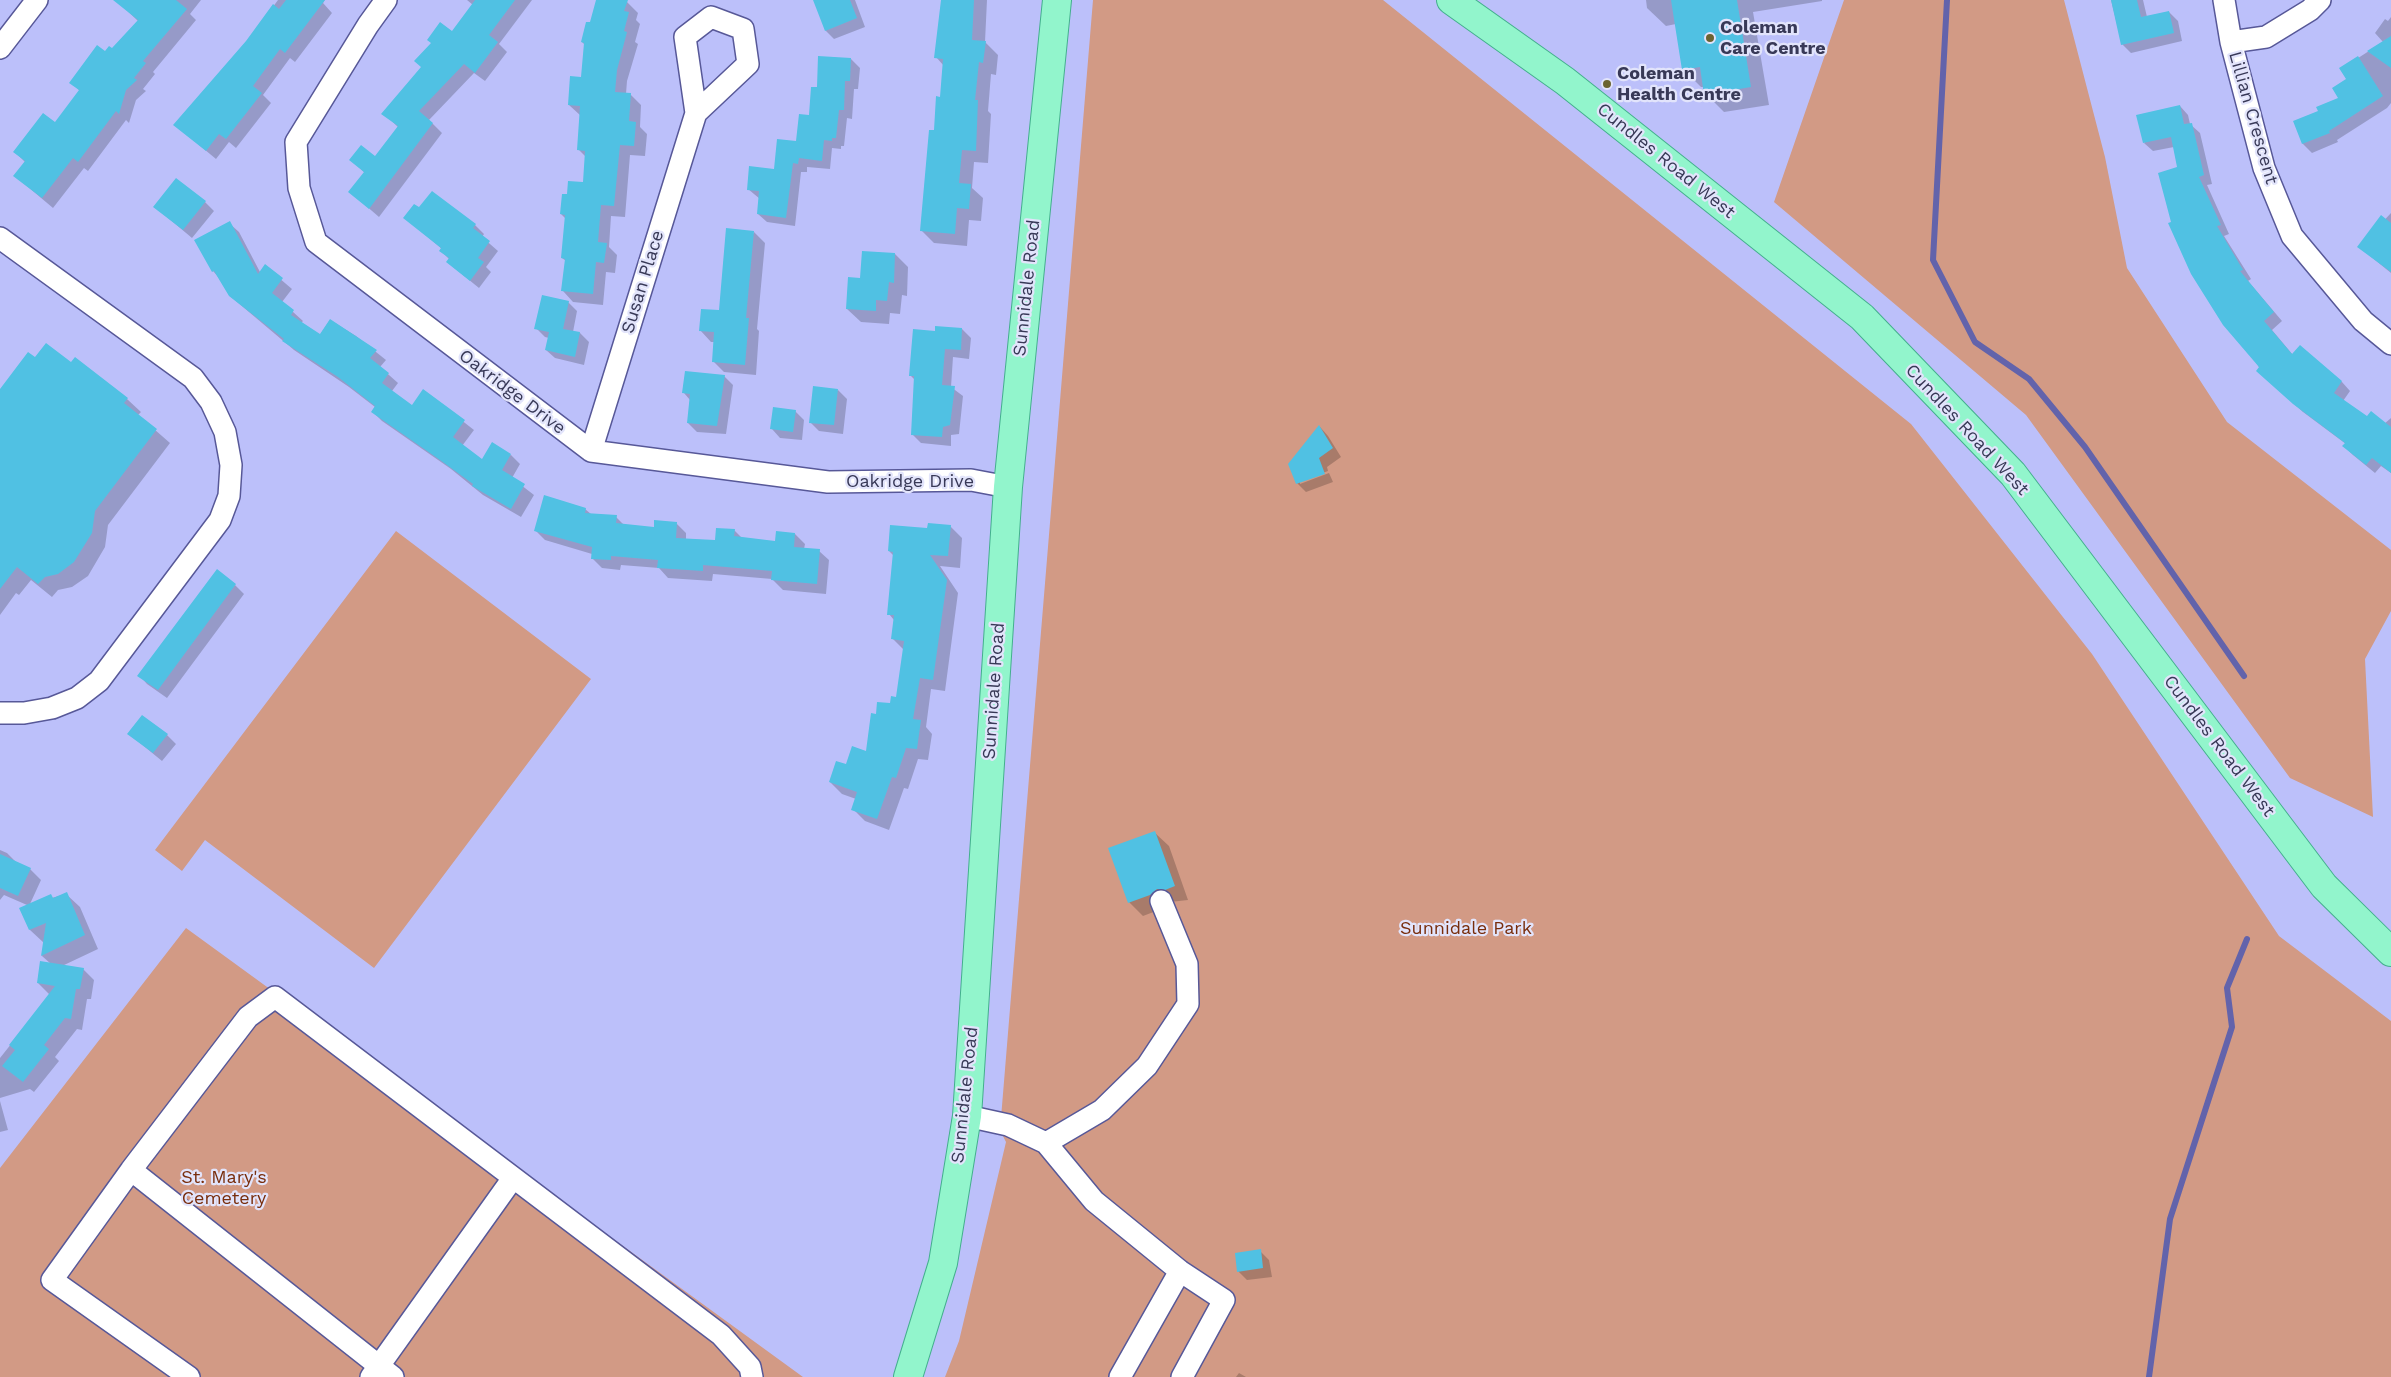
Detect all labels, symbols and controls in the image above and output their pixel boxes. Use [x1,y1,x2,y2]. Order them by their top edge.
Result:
place label: Coleman Care Centre [1720,17,1826,59]
marker: Coleman Care Centre [1704,32,1716,44]
street label: Lillian Crescent [2224,49,2282,187]
place label: Coleman Health Centre [1617,63,1741,106]
marker: Coleman Health Centre [1601,78,1613,90]
street label: Cundles Road West [1593,99,1739,223]
street label: Sunnidale Road [1009,219,1045,357]
street label: Susan Place [617,228,669,336]
street label: Oakridge Drive [454,345,570,439]
street label: Cundles Road West [1901,360,2033,500]
street label: Oakridge Drive [846,471,974,493]
street label: Sunnidale Road [978,622,1010,760]
street label: Cundles Road West [2159,671,2279,821]
park label: Sunnidale Park [1400,918,1532,940]
street label: Sunnidale Road [947,1026,983,1164]
park label: St. Mary's Cemetery [181,1167,267,1210]

